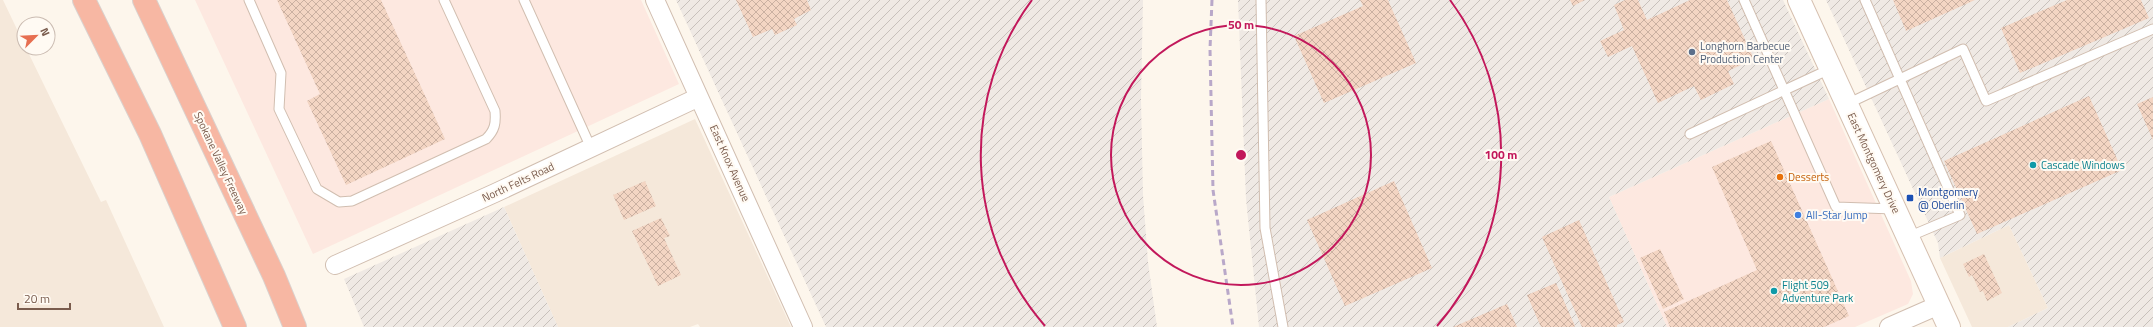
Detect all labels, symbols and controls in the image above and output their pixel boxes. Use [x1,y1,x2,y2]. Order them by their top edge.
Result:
text: 50 m [1228,15,1254,34]
north arrow [16,16,56,56]
text: N [36,25,54,39]
place label: Longhorn Barbecue Production Center [1700,38,1791,67]
marker: Longhorn Barbecue Production Center [1687,47,1697,57]
street label: Spokane Valley Freeway [190,109,252,218]
street label: East Montgomery Drive [1844,110,1905,216]
street label: East Knox Avenue [706,122,754,204]
text: 100 m [1485,145,1517,164]
centre of rings [1234,148,1248,162]
place label: Cascade Windows [2041,157,2125,173]
street label: North Felts Road [479,158,557,206]
marker: Cascade Windows [2028,160,2038,170]
place label: Desserts [1788,169,1829,185]
marker: Desserts [1775,172,1785,182]
place label: Montgomery @ Oberlin [1918,184,1979,213]
marker: Montgomery @ Oberlin [1905,193,1915,203]
place label: All-Star Jump [1806,207,1868,223]
marker: All-Star Jump [1793,210,1803,220]
place label: Flight 509 Adventure Park [1782,277,1854,306]
scale bar [18,285,70,311]
marker: Flight 509 Adventure Park [1769,286,1779,296]
text: 20 m [24,289,50,308]

